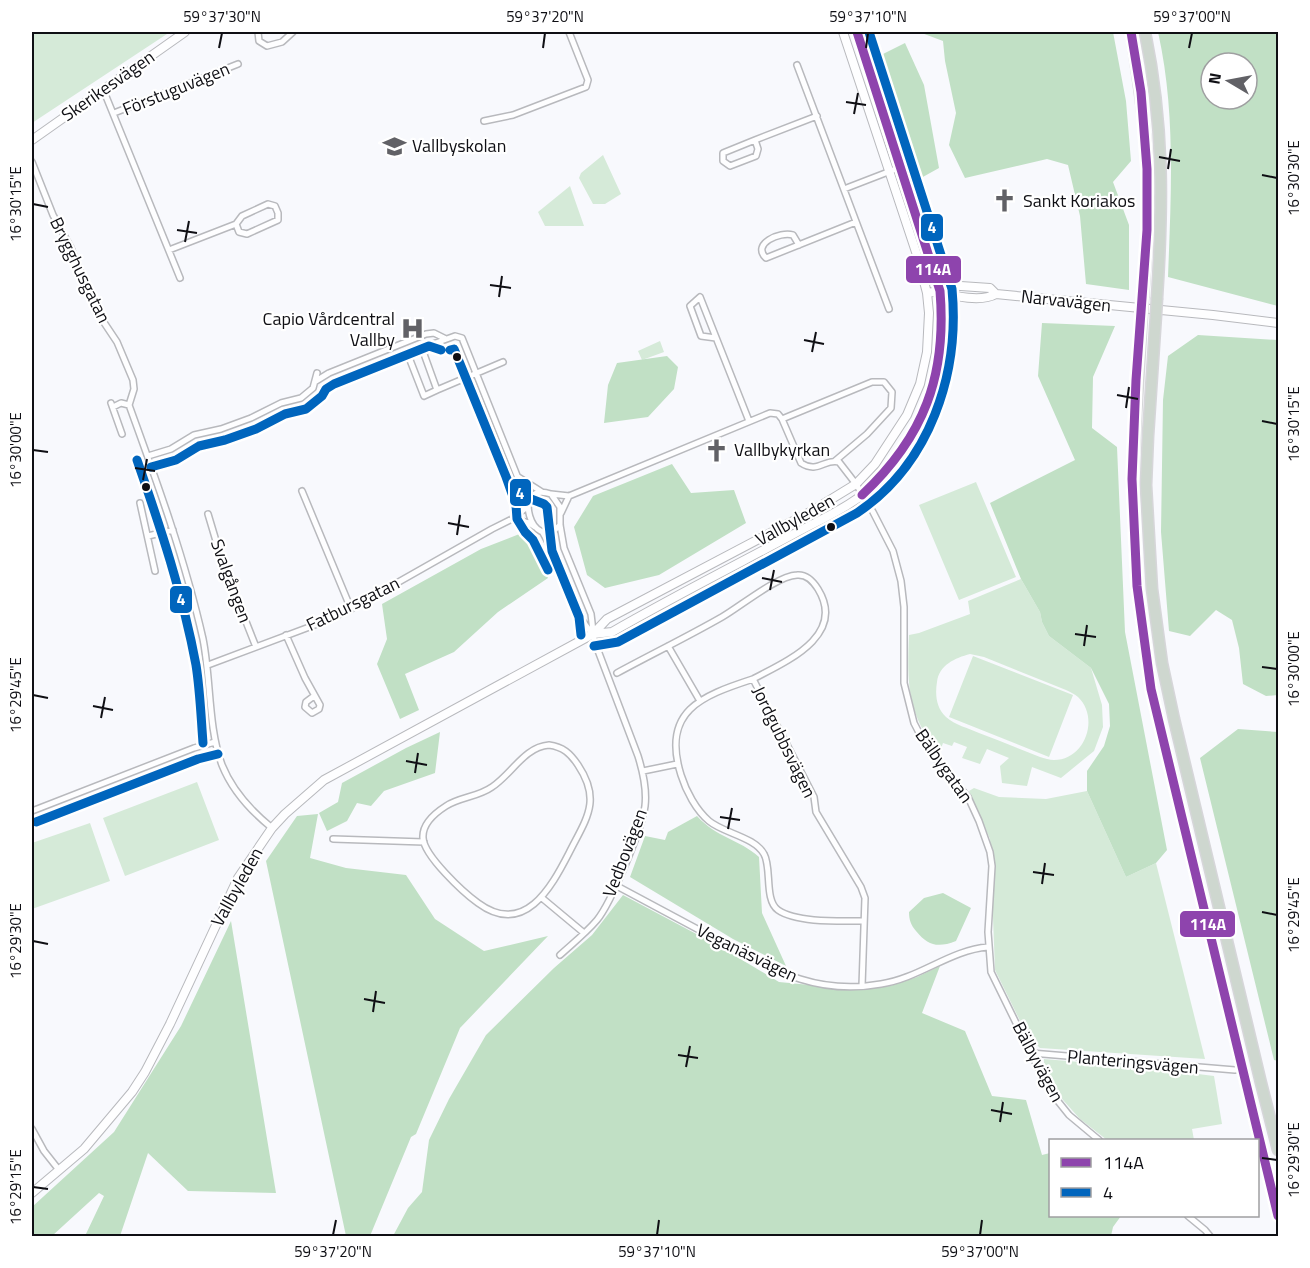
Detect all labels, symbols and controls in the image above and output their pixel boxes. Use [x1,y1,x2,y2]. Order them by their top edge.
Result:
text: 59°37'30"N [183,5,261,28]
text: 59°37'20"N [506,5,584,28]
text: 59°37'10"N [829,5,907,28]
text: 59°37'00"N [1153,5,1231,28]
street label: Skerikesvägen [55,43,160,128]
north arrow [1199,51,1259,111]
street label: Förstuguvägen [118,55,233,122]
text: N [1201,71,1227,86]
place label: Vallbyskolan [412,132,506,159]
school or university icon: Vallbyskolan [381,133,407,159]
text: 16°30'30"E [1282,140,1305,216]
text: 16°30'15"E [4,166,27,242]
place label: Sankt Koriakos [1023,187,1135,214]
church icon: Sankt Koriakos [992,188,1018,214]
street label: Brygghusgatan [43,212,118,327]
line badge: 4 [920,213,944,242]
text: 4 [928,215,937,239]
line badge: 114A [905,255,962,284]
text: 114A [915,257,952,281]
street label: Narvavägen [1020,282,1112,319]
place label: Capio Vårdcentral Vallby [263,305,395,353]
hospital icon: Capio Vårdcentral Vallby [400,316,426,342]
unlabelled marker [451,351,463,363]
text: 16°30'15"E [1282,386,1305,462]
text: 16°30'00"E [4,412,27,488]
place label: Vallbykyrkan [734,436,830,463]
church icon: Vallbykyrkan [703,437,729,463]
line badge: 4 [509,478,532,507]
unlabelled marker [140,481,152,493]
text: 4 [516,481,525,505]
street label: Vallbyleden [750,487,839,552]
unlabelled marker [825,521,837,533]
street label: Svalgången [204,535,259,626]
street label: Fatbursgatan [301,569,404,638]
line badge: 4 [169,585,193,614]
text: 4 [177,587,186,611]
text: 16°30'00"E [1282,631,1305,707]
text: 16°29'45"E [4,657,27,733]
street label: Jordgubbsvägen [746,681,823,802]
street label: Bälbygatan [909,723,980,808]
street label: Vedbovägen [595,805,654,901]
street label: Vallbyleden [204,842,269,931]
text: 16°29'45"E [1282,877,1305,953]
text: 16°29'30"E [4,903,27,979]
line badge: 114A [1179,910,1236,938]
text: 114A [1190,912,1227,936]
street label: Veganäsvägen [692,916,802,989]
street label: Bälbyvägen [1006,1017,1071,1107]
street label: Planteringsvägen [1066,1042,1200,1081]
text: 16°29'30"E [1282,1122,1305,1198]
legend [1049,1139,1259,1217]
text: 16°29'15"E [4,1149,27,1225]
text: 114A [1103,1149,1144,1176]
text: 4 [1103,1179,1113,1206]
text: 59°37'20"N [294,1240,372,1263]
text: 59°37'10"N [618,1240,696,1263]
text: 59°37'00"N [941,1240,1019,1263]

